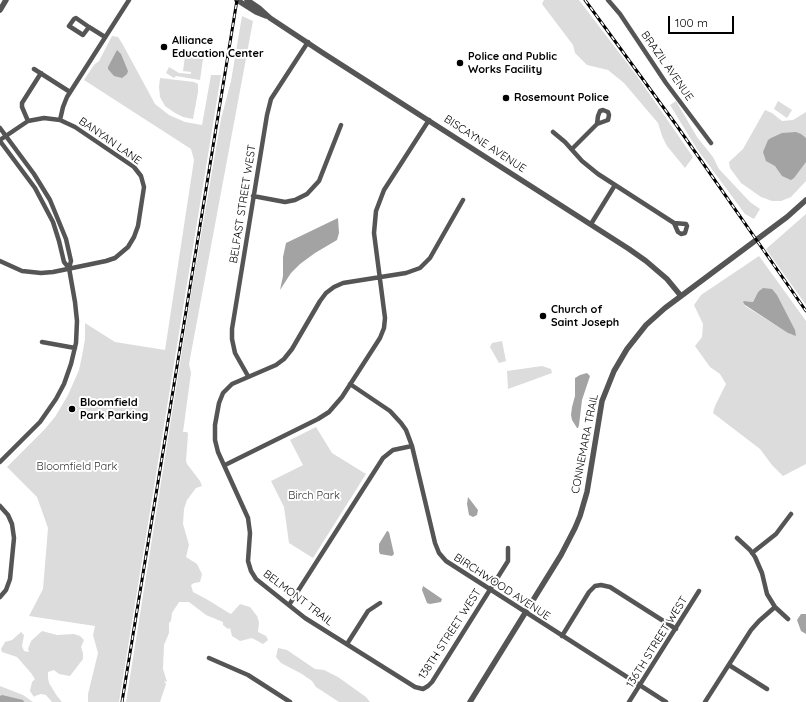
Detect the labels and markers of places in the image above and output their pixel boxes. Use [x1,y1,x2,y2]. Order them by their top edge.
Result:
place label: Alliance Education Center [172,34,264,60]
marker: Alliance Education Center [159,42,169,52]
place label: Police and Public Works Facility [468,50,557,76]
marker: Police and Public Works Facility [455,58,465,68]
place label: Rosemount Police [514,91,609,105]
marker: Rosemount Police [501,93,511,103]
place label: Church of Saint Joseph [551,303,619,329]
marker: Church of Saint Joseph [538,311,548,321]
place label: Bloomfield Park Parking [80,396,148,422]
marker: Bloomfield Park Parking [67,404,77,414]

